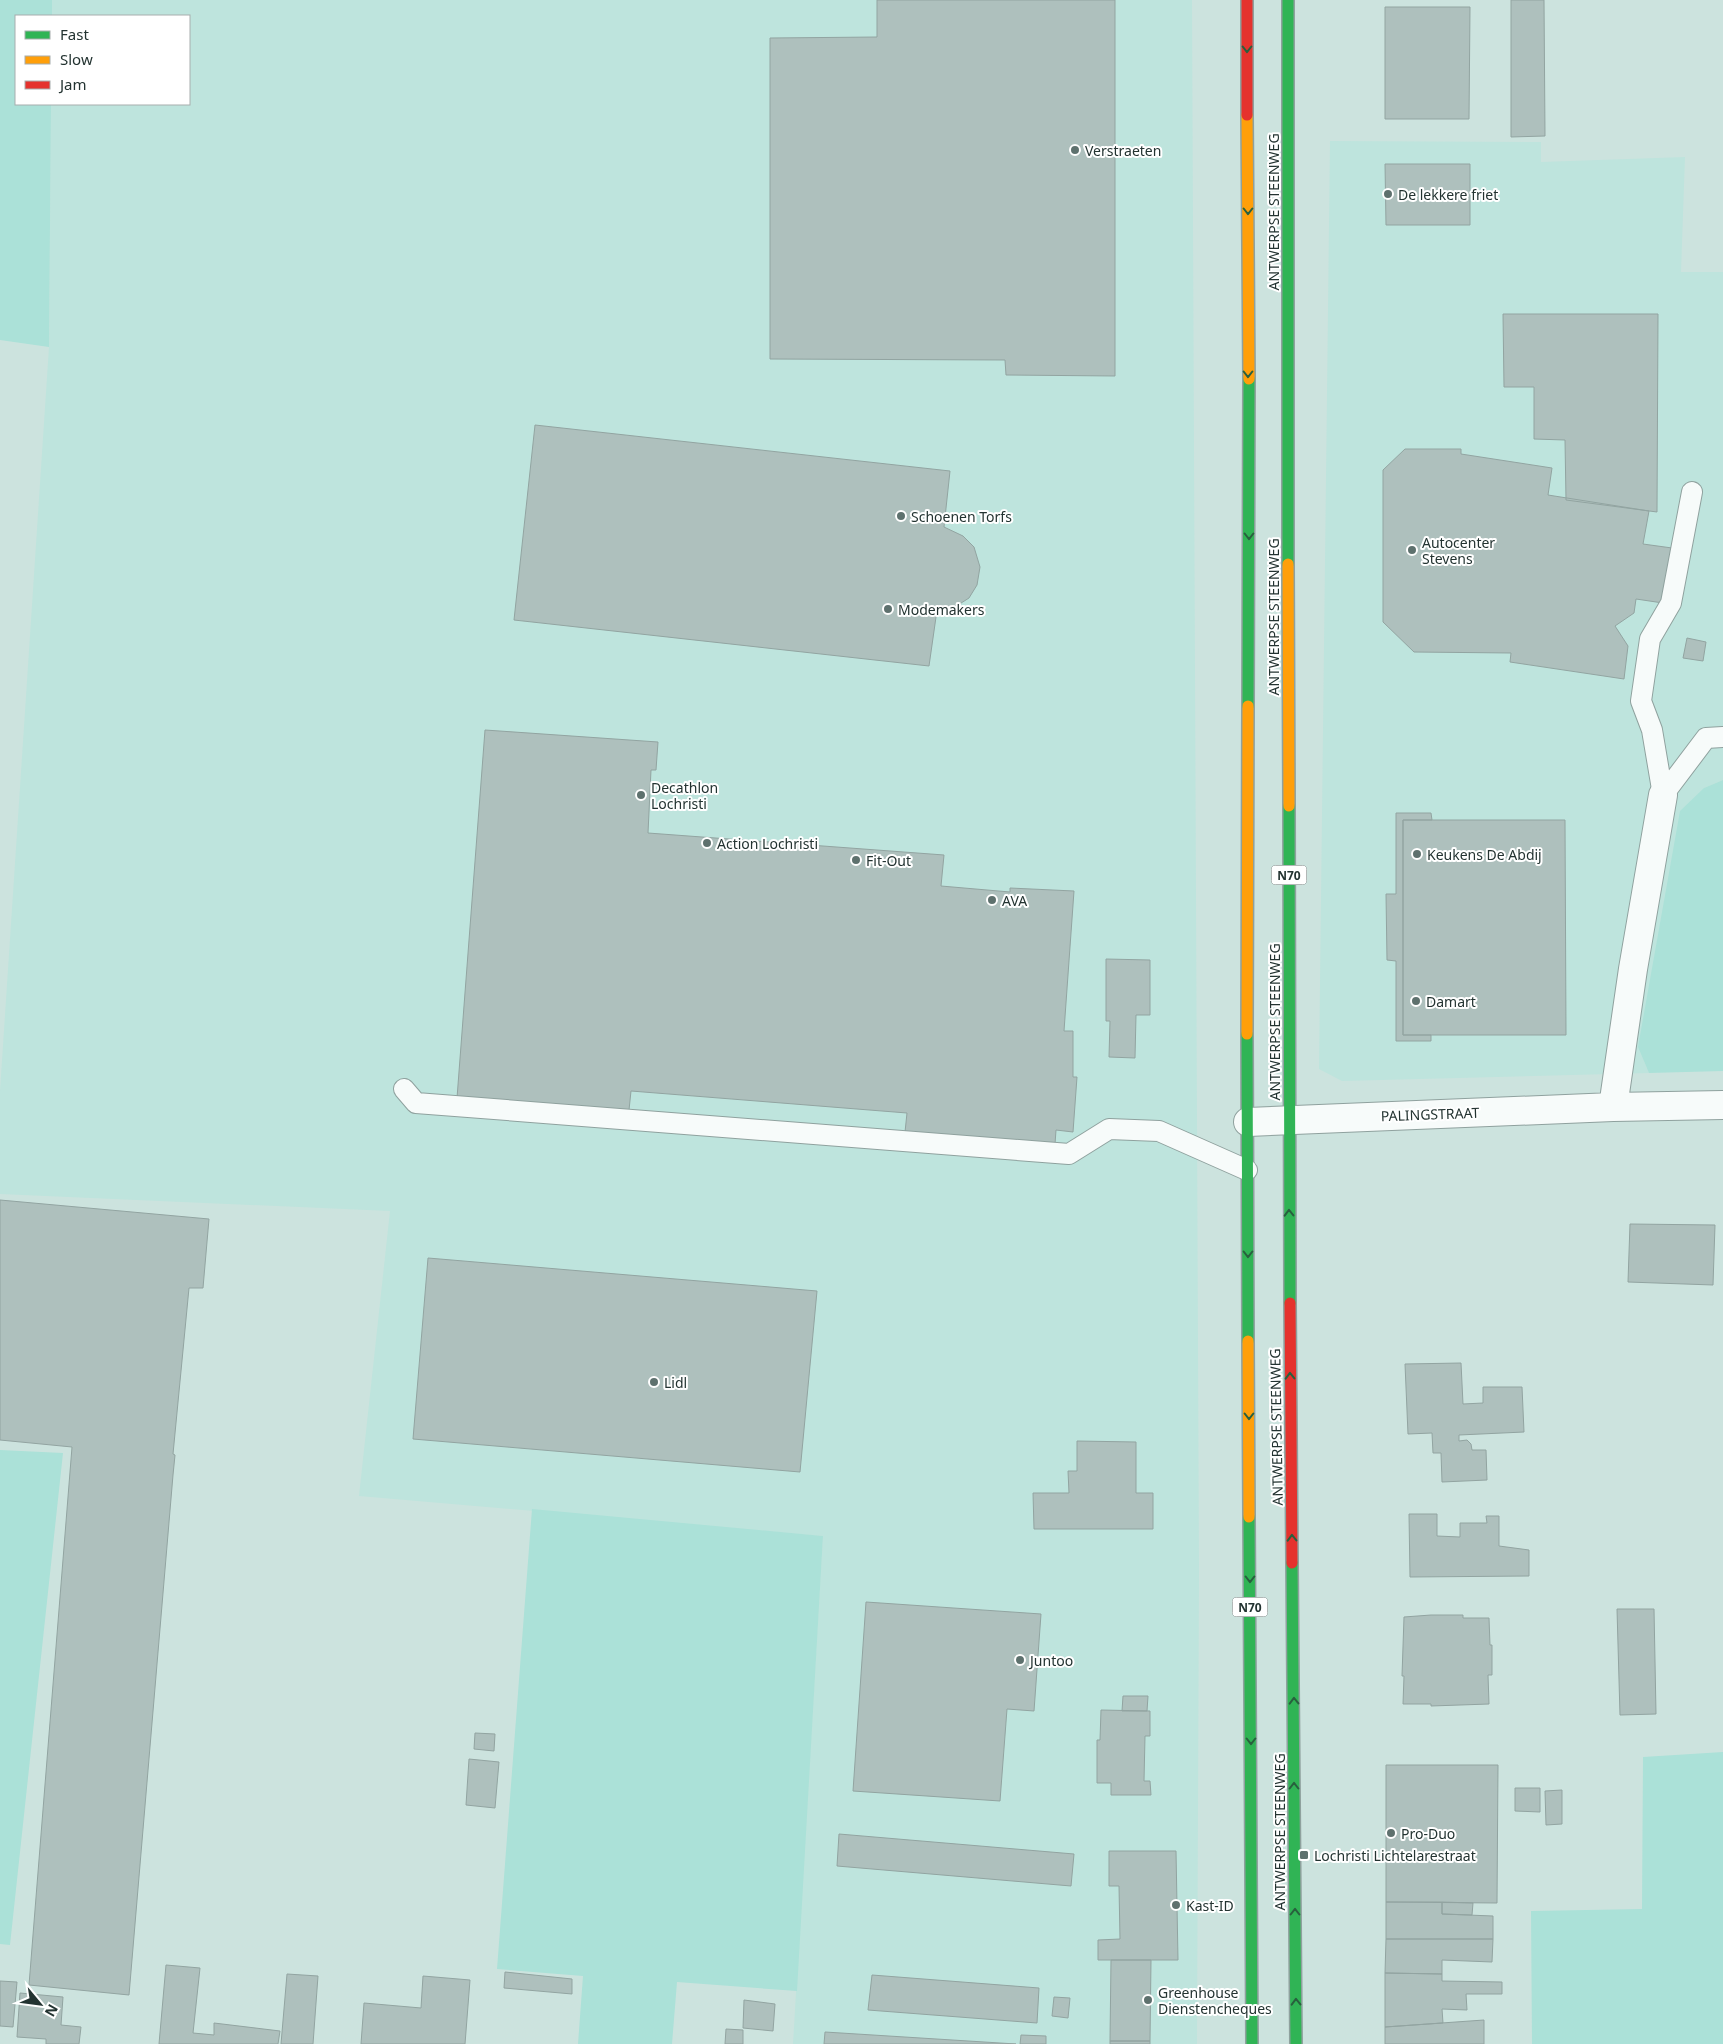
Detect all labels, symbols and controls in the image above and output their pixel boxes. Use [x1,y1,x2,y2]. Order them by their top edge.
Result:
legend [15,15,190,105]
text: Fast [60,24,89,44]
one-way arrow [1242,45,1252,53]
text: Slow [60,49,93,69]
text: Jam [58,74,87,94]
street label: ANTWERPSE STEENWEG [1264,133,1283,291]
place label: Verstraeten [1085,141,1161,160]
marker: Verstraeten [1069,144,1081,156]
place label: De lekkere friet [1398,185,1498,204]
marker: De lekkere friet [1382,188,1394,200]
one-way arrow [1243,208,1253,215]
one-way arrow [1243,370,1253,378]
place label: Schoenen Torfs [911,507,1012,526]
marker: Schoenen Torfs [895,510,907,522]
one-way arrow [1244,532,1254,540]
place label: Autocenter Stevens [1422,533,1495,568]
street label: ANTWERPSE STEENWEG [1264,538,1283,696]
marker: Autocenter Stevens [1406,544,1418,556]
place label: Modemakers [898,600,985,619]
marker: Modemakers [882,603,894,615]
place label: Decathlon Lochristi [651,778,718,813]
marker: Decathlon Lochristi [635,789,647,801]
place label: Action Lochristi [717,834,818,853]
marker: Action Lochristi [701,837,713,849]
place label: Keukens De Abdij [1427,845,1542,864]
marker: Keukens De Abdij [1411,848,1423,860]
place label: Fit-Out [866,851,911,870]
marker: Fit-Out [850,854,862,866]
road number: N70 [1272,866,1306,884]
place label: AVA [1002,891,1027,910]
marker: AVA [986,894,998,906]
street label: ANTWERPSE STEENWEG [1265,943,1284,1101]
place label: Damart [1426,992,1476,1011]
marker: Damart [1410,995,1422,1007]
street label: PALINGSTRAAT [1380,1103,1480,1125]
one-way arrow [1284,1209,1294,1216]
one-way arrow [1243,1250,1253,1258]
street label: ANTWERPSE STEENWEG [1265,1348,1287,1506]
one-way arrow [1285,1371,1296,1379]
place label: Lidl [664,1373,687,1392]
marker: Lidl [648,1376,660,1388]
one-way arrow [1244,1413,1254,1421]
one-way arrow [1287,1534,1297,1542]
one-way arrow [1245,1576,1255,1583]
road number: N70 [1232,1598,1268,1616]
place label: Juntoo [1028,1651,1073,1670]
marker: Juntoo [1014,1654,1026,1666]
one-way arrow [1289,1696,1299,1704]
one-way arrow [1246,1738,1256,1746]
street label: ANTWERPSE STEENWEG [1270,1753,1289,1911]
one-way arrow [1289,1782,1299,1790]
place label: Pro-Duo [1401,1824,1455,1843]
marker: Pro-Duo [1385,1827,1397,1839]
place label: Lochristi Lichtelarestraat [1314,1846,1476,1865]
marker: Lochristi Lichtelarestraat [1298,1849,1310,1861]
place label: Kast-ID [1186,1896,1234,1915]
marker: Kast-ID [1170,1899,1182,1911]
one-way arrow [1290,1907,1300,1915]
north arrow [15,1979,65,2029]
place label: Greenhouse Dienstencheques [1158,1983,1272,2018]
marker: Greenhouse Dienstencheques [1142,1994,1154,2006]
one-way arrow [1290,1998,1301,2006]
text: N [41,2001,63,2020]

